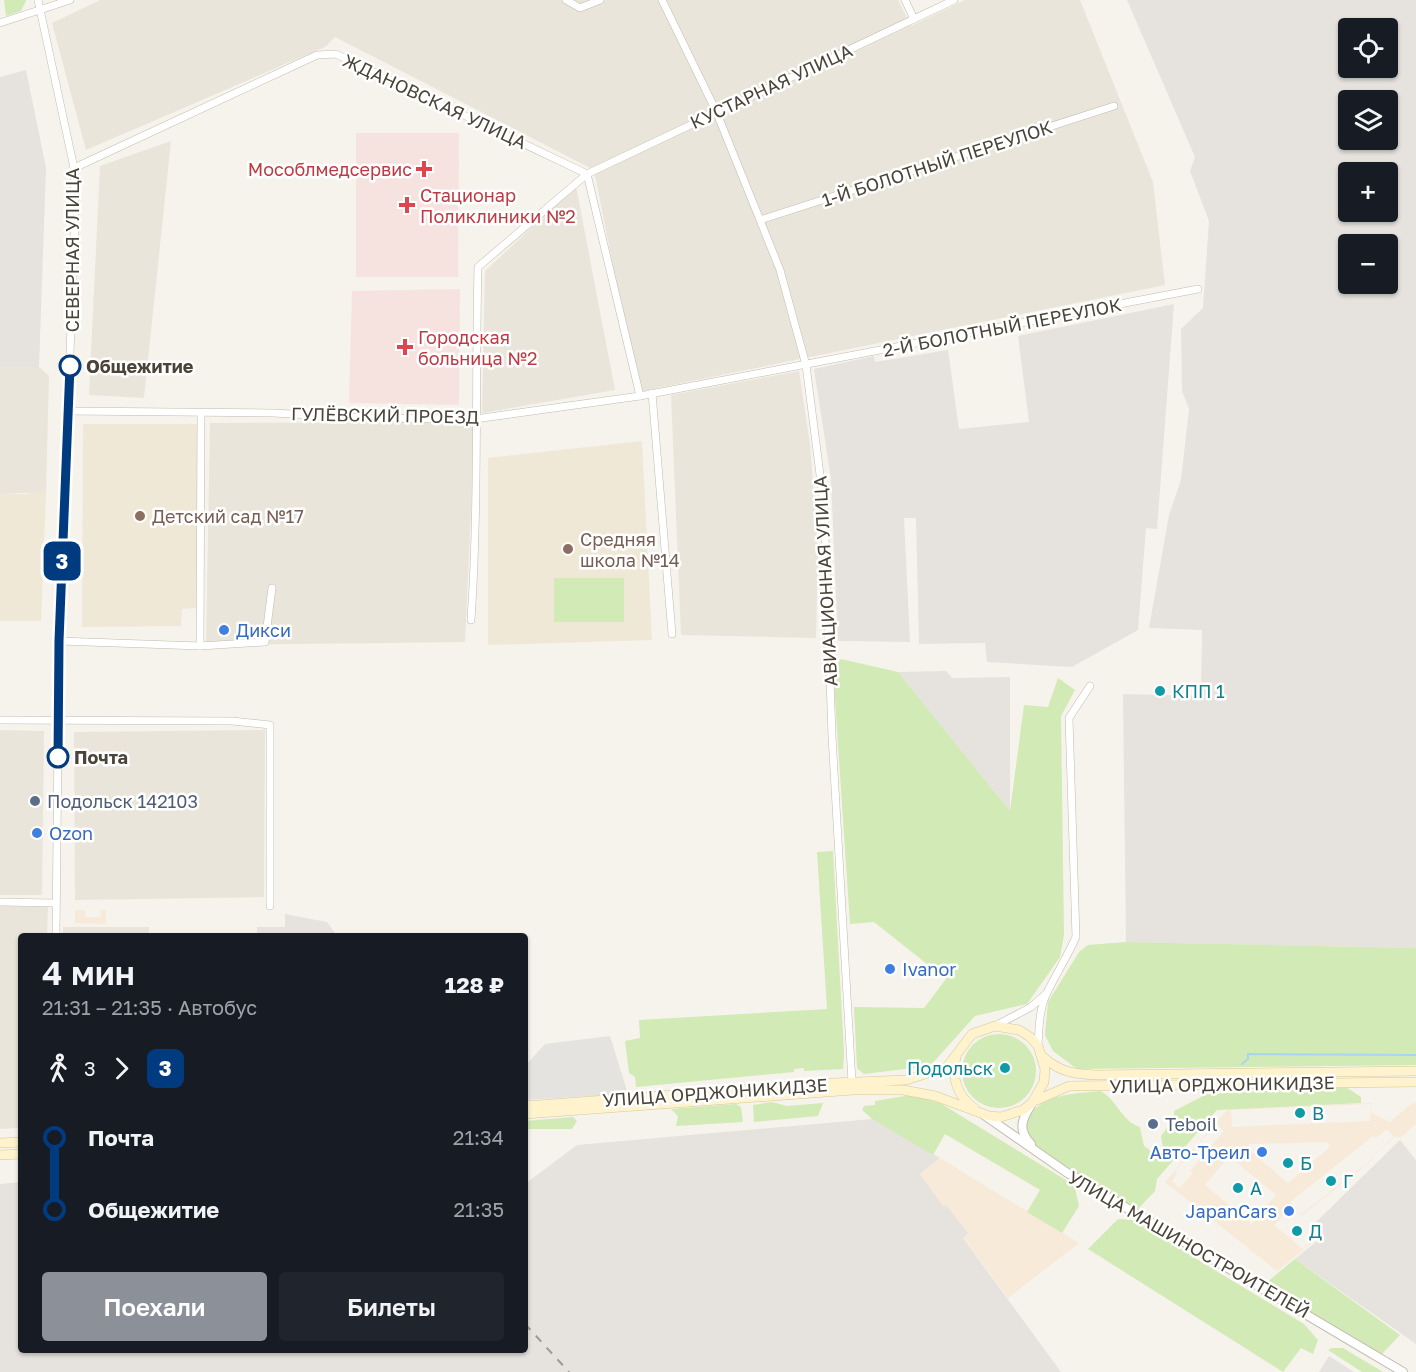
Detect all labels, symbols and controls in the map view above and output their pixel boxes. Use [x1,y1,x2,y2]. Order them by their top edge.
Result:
map controls [1338,18,1398,294]
button: locate [1338,18,1398,78]
street label: КУСТАРНАЯ УЛИЦА [686,39,856,133]
street label: ЖДАНОВСКАЯ УЛИЦА [340,49,530,153]
button: layers [1338,90,1398,150]
street label: 1-Й БОЛОТНЫЙ ПЕРЕУЛОК [819,115,1055,211]
place label: Мособлмедсервис [248,158,412,180]
marker: Мособлмедсервис [417,162,431,176]
button: + [1338,162,1398,222]
street label: СЕВЕРНАЯ УЛИЦА [61,168,83,332]
place label: Стационар Поликлиники №2 [420,184,576,227]
marker: Стационар Поликлиники №2 [398,196,416,214]
button: − [1338,234,1398,294]
street label: 2-Й БОЛОТНЫЙ ПЕРЕУЛОК [881,293,1124,361]
place label: Городская больница №2 [418,326,537,369]
marker: Городская больница №2 [396,338,414,356]
marker: Общежитие [59,355,81,377]
place label: Общежитие [86,355,194,377]
street label: ГУЛЁВСКИЙ ПРОЕЗД [291,402,479,428]
street label: АВИАЦИОННАЯ УЛИЦА [808,475,842,687]
place label: Детский сад №17 [152,505,304,527]
marker: Детский сад №17 [133,509,147,523]
place label: Средняя школа №14 [580,528,680,571]
line badge: 3 [42,542,82,580]
marker: Средняя школа №14 [561,542,575,556]
text: 3 [56,548,68,574]
place label: Дикси [236,619,291,641]
marker: Дикси [217,623,231,637]
place label: КПП 1 [1172,680,1225,702]
marker: КПП 1 [1153,684,1167,698]
marker: Почта [47,746,69,768]
place label: Почта [74,746,128,768]
place label: Подольск 142103 [47,790,198,812]
marker: Подольск 142103 [28,794,42,808]
place label: Ozon [49,822,93,844]
marker: Ozon [30,826,44,840]
text: 4 мин [42,953,135,992]
place label: Ivanor [902,958,956,980]
marker: Ivanor [883,962,897,976]
text: 128 ₽ [445,971,504,998]
text: 21:31 – 21:35 · Автобус [42,995,257,1019]
icon: walk [42,1052,75,1085]
icon: forward [105,1052,138,1085]
text: 3 [159,1055,172,1081]
text: 3 [84,1056,96,1080]
place label: Подольск [907,1057,993,1079]
marker: Подольск [998,1061,1012,1075]
street label: УЛИЦА ОРДЖОНИКИДЗЕ [1109,1071,1335,1097]
street label: УЛИЦА ОРДЖОНИКИДЗЕ [602,1073,828,1111]
place label: В [1312,1102,1324,1124]
marker: В [1293,1106,1307,1120]
place label: Teboil [1165,1113,1218,1135]
marker: Teboil [1146,1117,1160,1131]
text: Почта [88,1124,154,1151]
text: 21:34 [453,1125,504,1149]
place label: Авто-Треил [1150,1141,1250,1163]
marker: Авто-Треил [1255,1145,1269,1159]
place label: Б [1300,1152,1312,1174]
marker: Б [1281,1156,1295,1170]
street label: УЛИЦА МАШИНОСТРОИТЕЛЕЙ [1064,1166,1314,1322]
place label: Г [1343,1170,1353,1192]
marker: Г [1324,1174,1338,1188]
place label: А [1250,1177,1262,1199]
marker: А [1231,1181,1245,1195]
text: Общежитие [88,1196,219,1223]
text: 21:35 [453,1197,504,1221]
place label: JapanCars [1186,1200,1277,1222]
marker: JapanCars [1282,1204,1296,1218]
place label: Д [1309,1220,1322,1242]
marker: Д [1290,1224,1304,1238]
button: Поехали [42,1272,267,1341]
button: Билеты [279,1272,504,1341]

